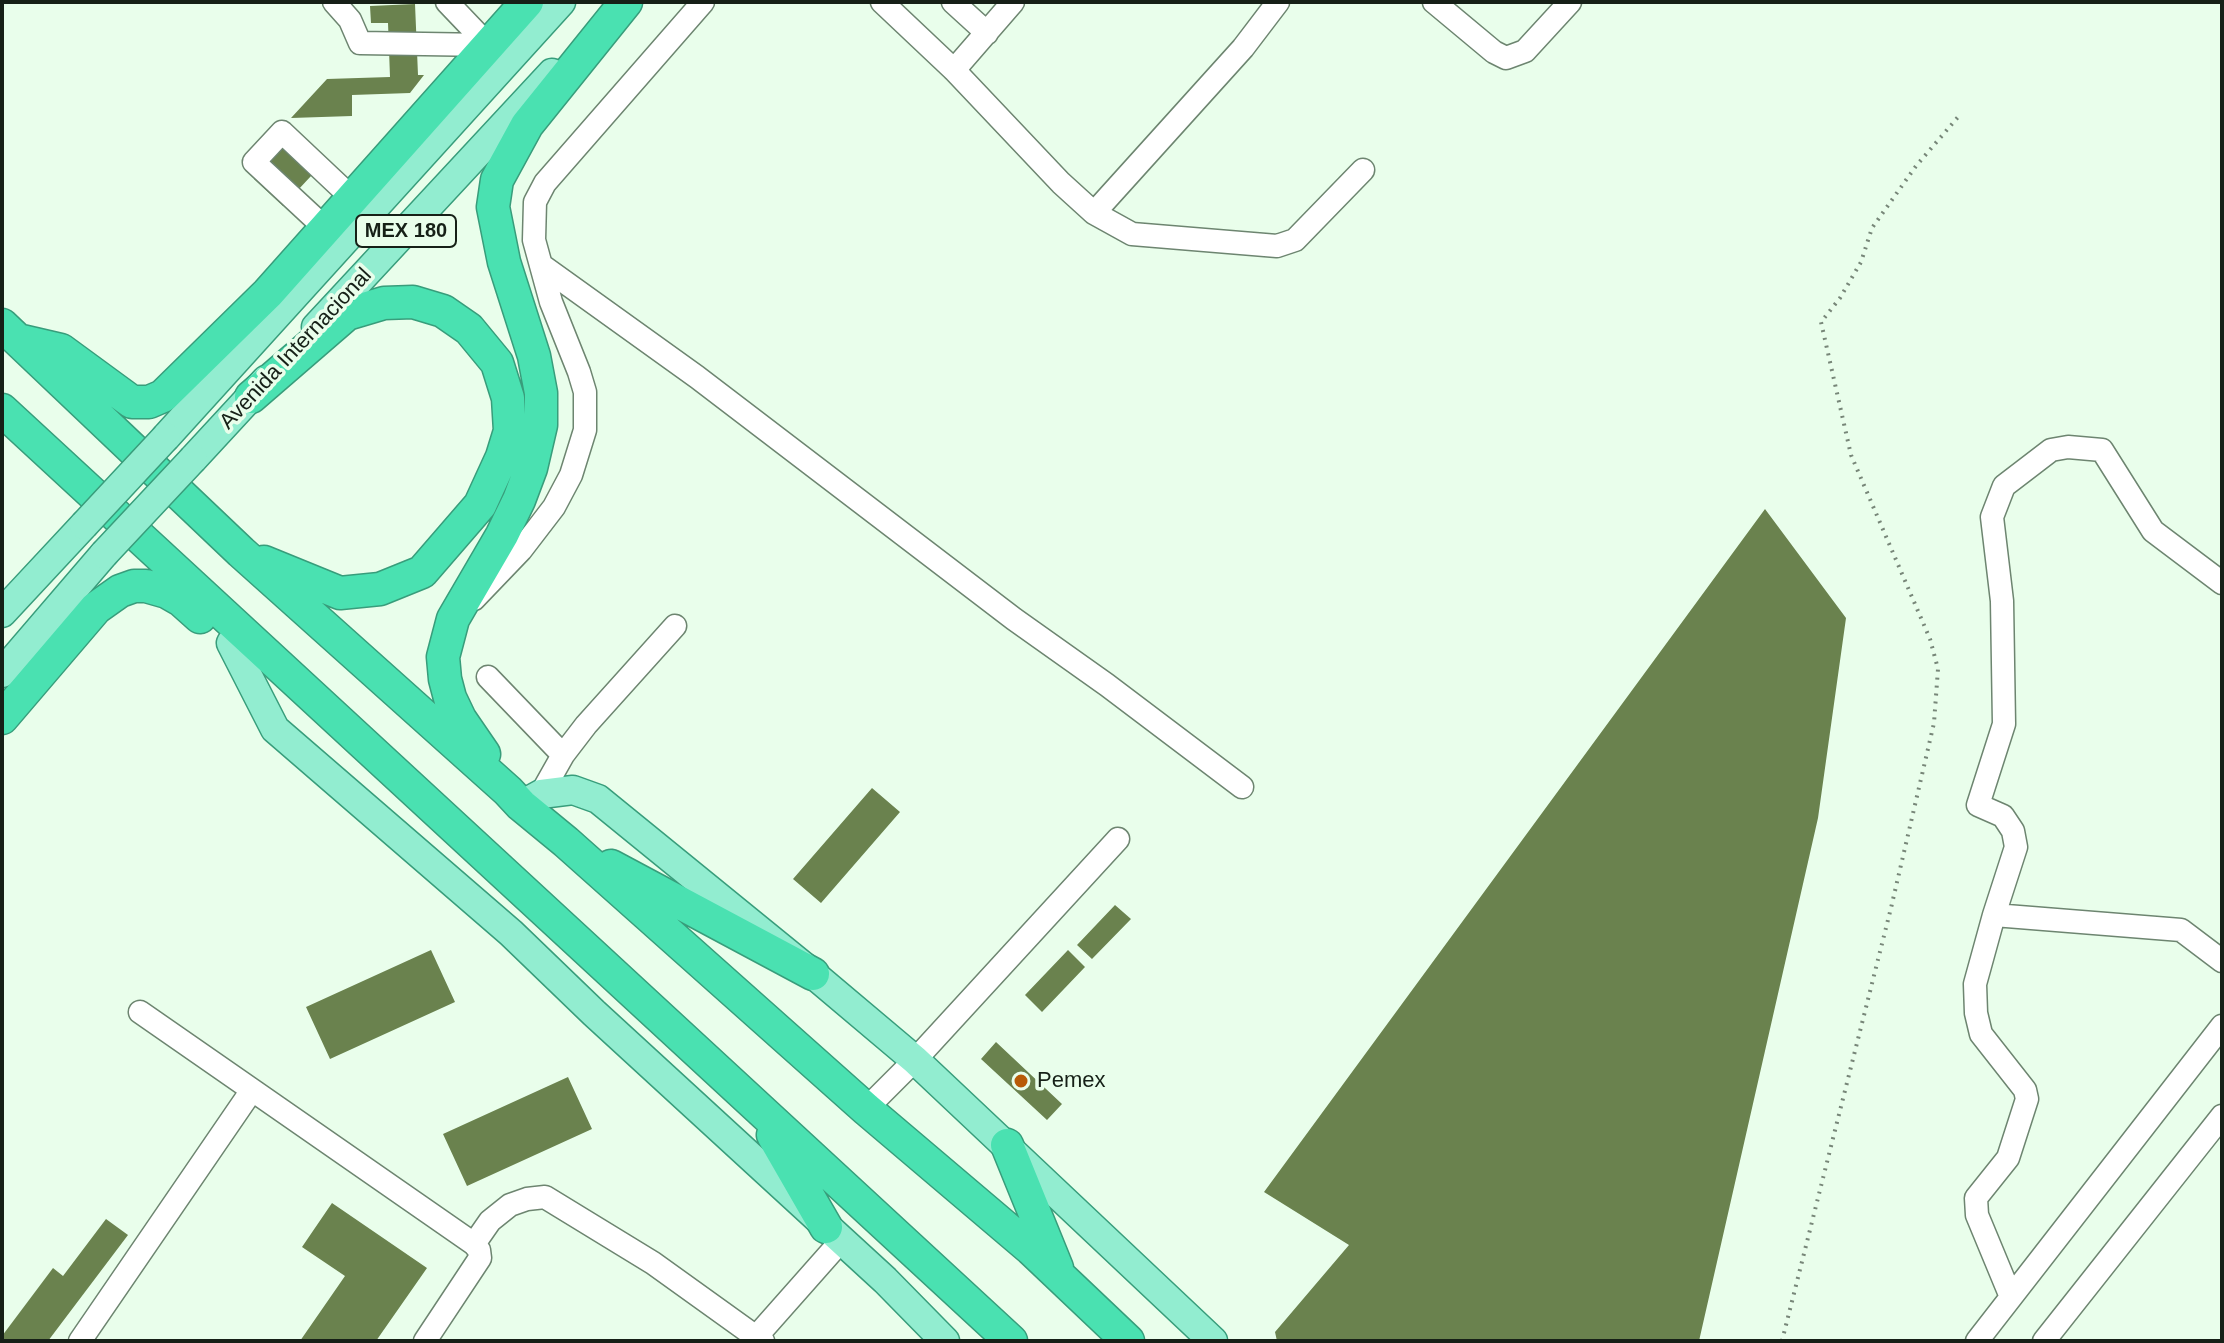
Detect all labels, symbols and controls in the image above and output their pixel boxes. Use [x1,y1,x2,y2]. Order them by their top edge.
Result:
road number: MEX 180 [356,215,456,247]
street label: Avenida Internacional [214,263,378,435]
place label: Pemex [1037,1068,1105,1094]
marker: Pemex [1012,1072,1030,1090]

